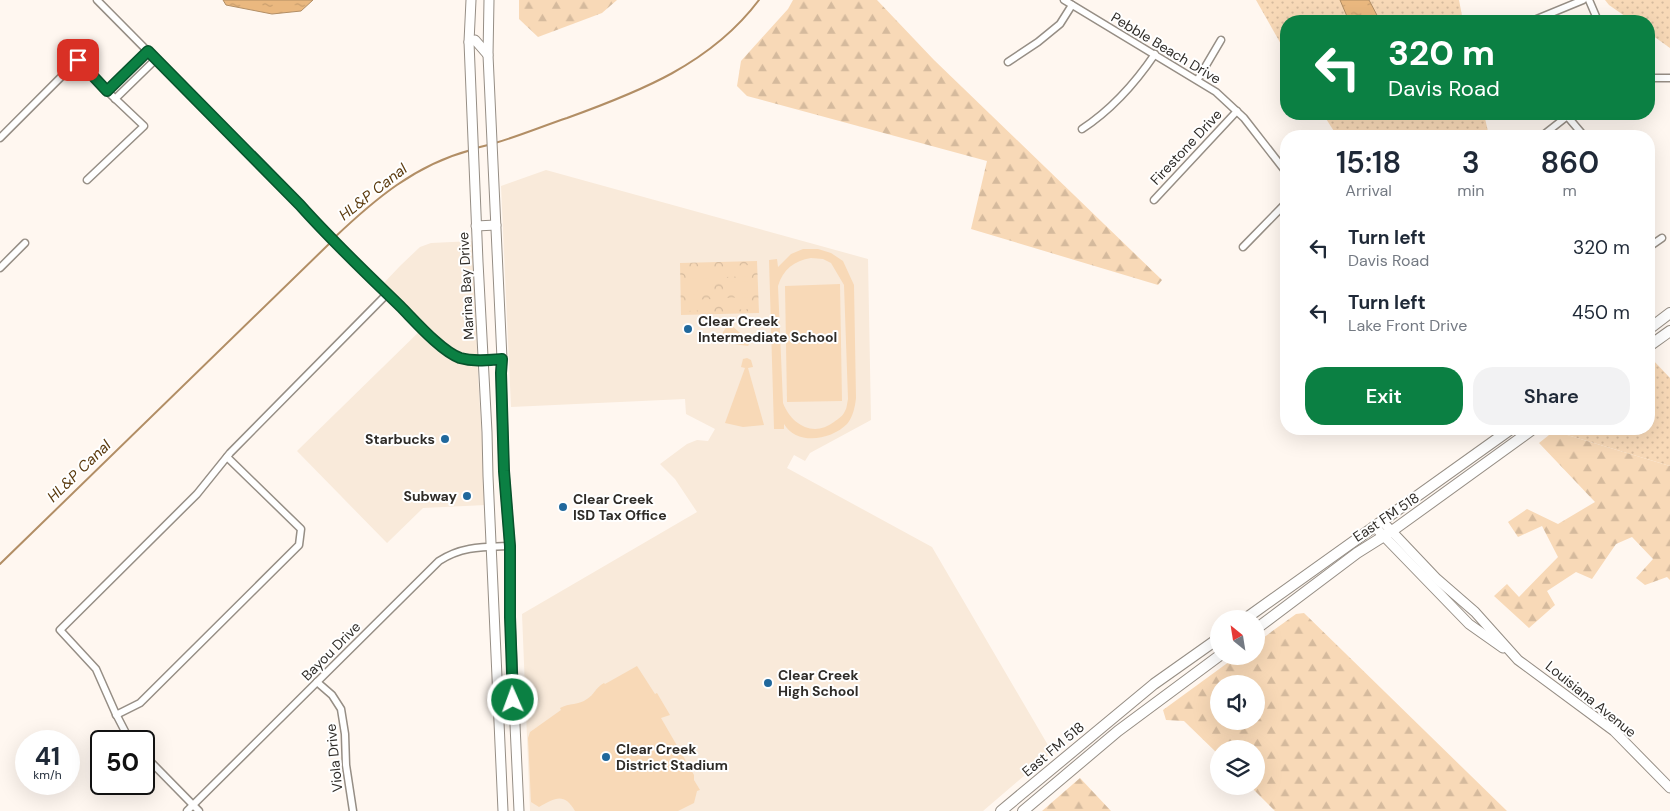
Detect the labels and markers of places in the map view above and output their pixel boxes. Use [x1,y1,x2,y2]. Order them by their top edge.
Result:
pin [57,39,99,81]
place label: Clear Creek Intermediate School [698,312,837,346]
marker: Clear Creek Intermediate School [682,323,694,335]
place label: Starbucks [365,430,435,448]
marker: Starbucks [439,433,451,445]
place label: Subway [403,487,458,505]
marker: Subway [461,490,473,502]
place label: Clear Creek ISD Tax Office [573,490,667,524]
marker: Clear Creek ISD Tax Office [557,501,569,513]
place label: Clear Creek High School [778,666,859,700]
marker: Clear Creek High School [762,677,774,689]
place label: Clear Creek District Stadium [616,740,728,774]
marker: Clear Creek District Stadium [600,751,612,763]

